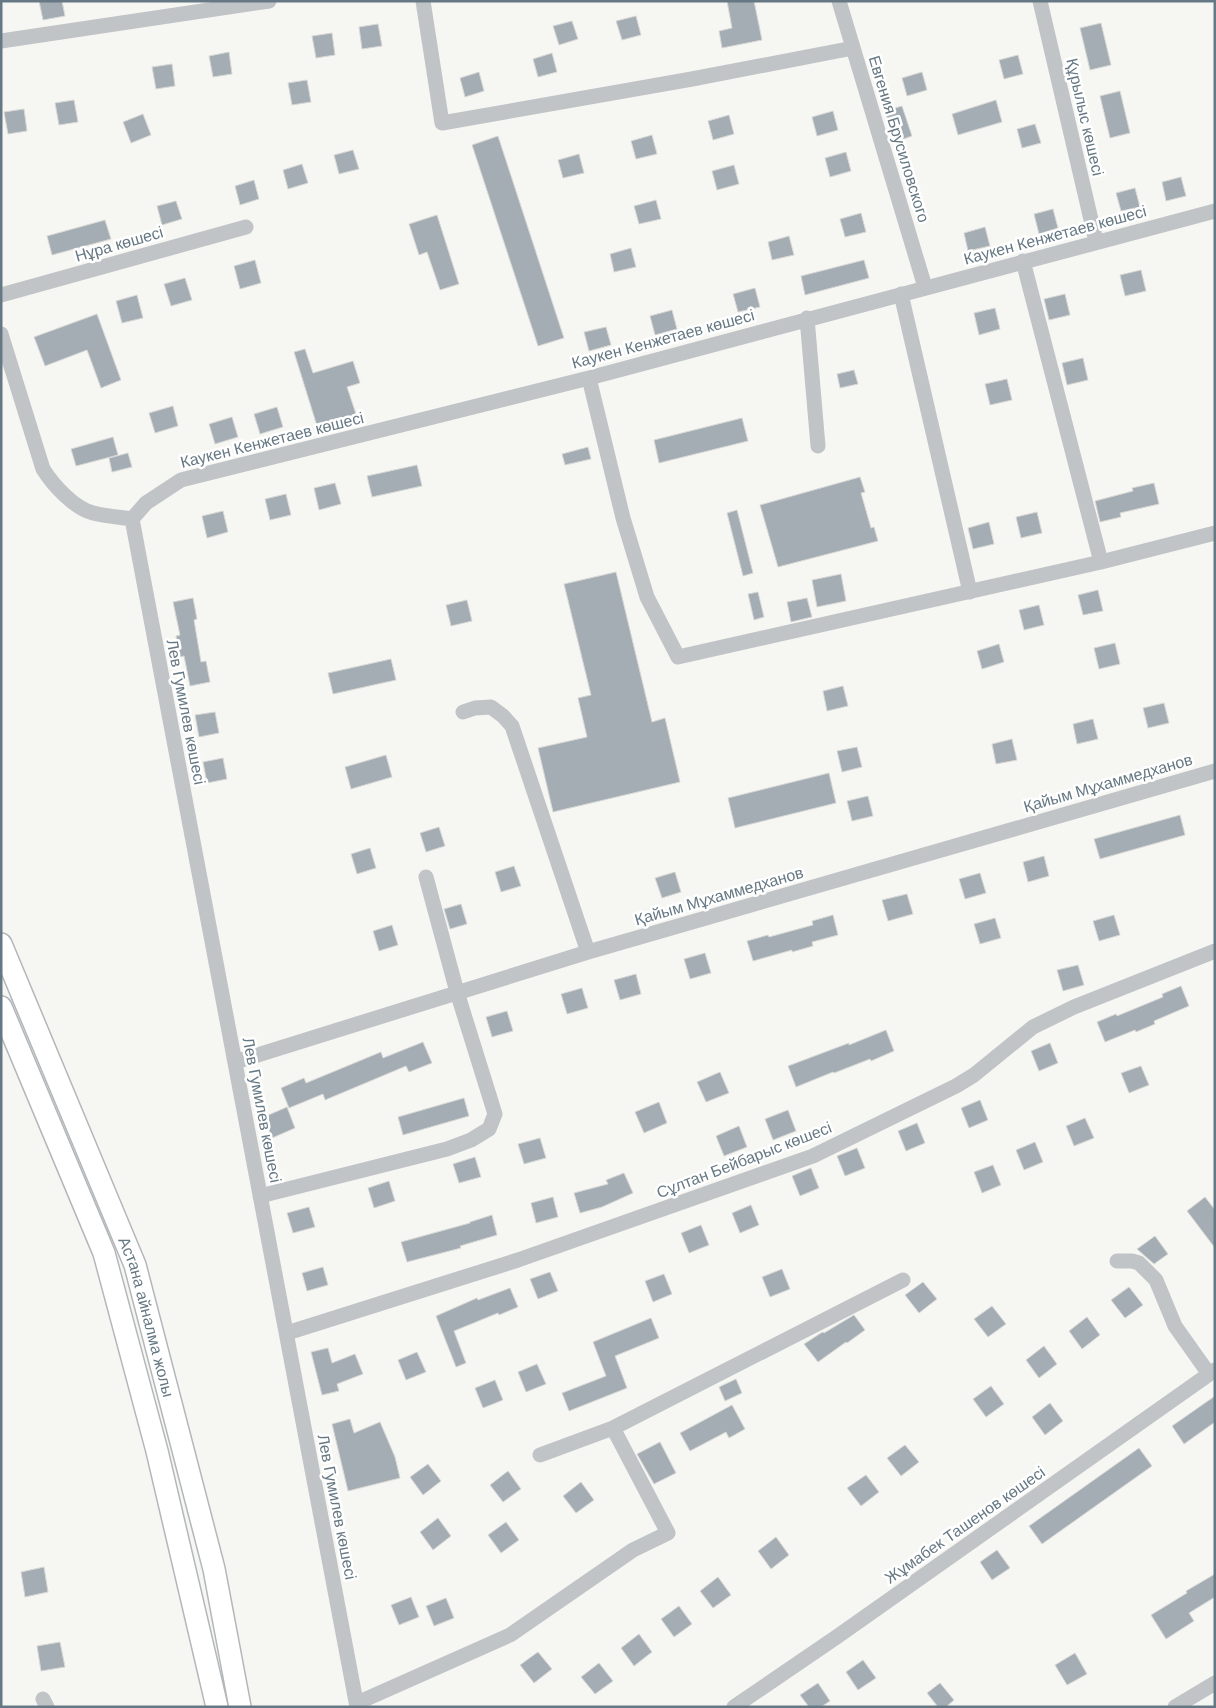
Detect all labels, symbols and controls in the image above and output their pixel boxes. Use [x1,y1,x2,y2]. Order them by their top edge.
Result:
street label: Евгения Брусиловского [864,53,934,225]
street label: Құрылыс көшесі [1061,56,1109,178]
street label: Каукен Кенжетаев көшесі [961,200,1149,270]
street label: Нұра көшесі [72,221,166,267]
street label: Каукен Кенжетаев көшесі [569,304,757,374]
street label: Каукен Кенжетаев көшесі [178,407,366,473]
street label: Лев Гумилев көшесі [162,638,210,786]
street label: Қайым Мұхаммедханов [1021,749,1195,817]
street label: Қайым Мұхаммедханов [632,862,806,930]
street label: Лев Гумилев көшесі [238,1036,286,1184]
street label: Сұлтан Бейбарыс көшесі [653,1117,835,1203]
street label: Астана айналма жолы [114,1233,179,1399]
street label: Лев Гумилев көшесі [313,1433,361,1581]
street label: Жұмабек Ташенов көшесі [881,1462,1049,1588]

